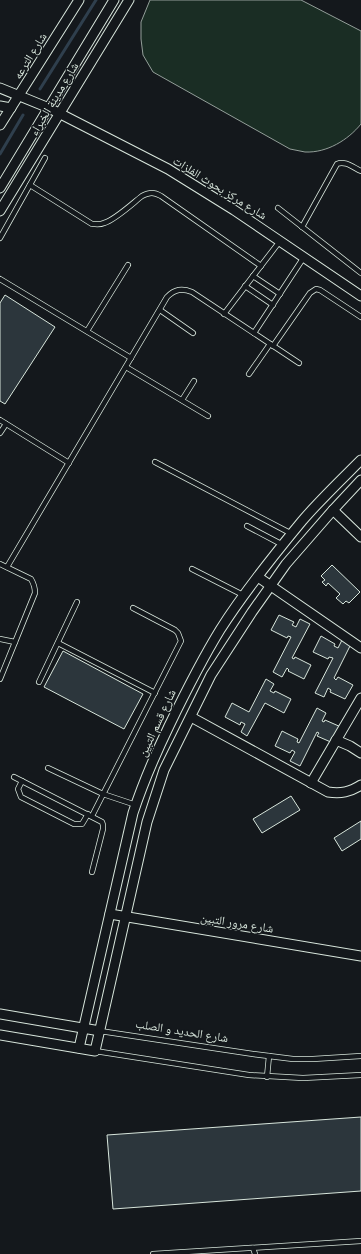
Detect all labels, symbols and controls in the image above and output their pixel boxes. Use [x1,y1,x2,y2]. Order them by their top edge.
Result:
street label: شارع الترعه [10,30,51,82]
street label: شارع مدينة الخبراء [27,60,82,139]
street label: شارع مركز بحوث الفلزات [170,153,270,223]
street label: شارع قسم التبين [135,687,180,759]
street label: شارع مرور التبين [199,910,275,937]
street label: شارع الحديد و الصلب [134,1017,229,1046]

